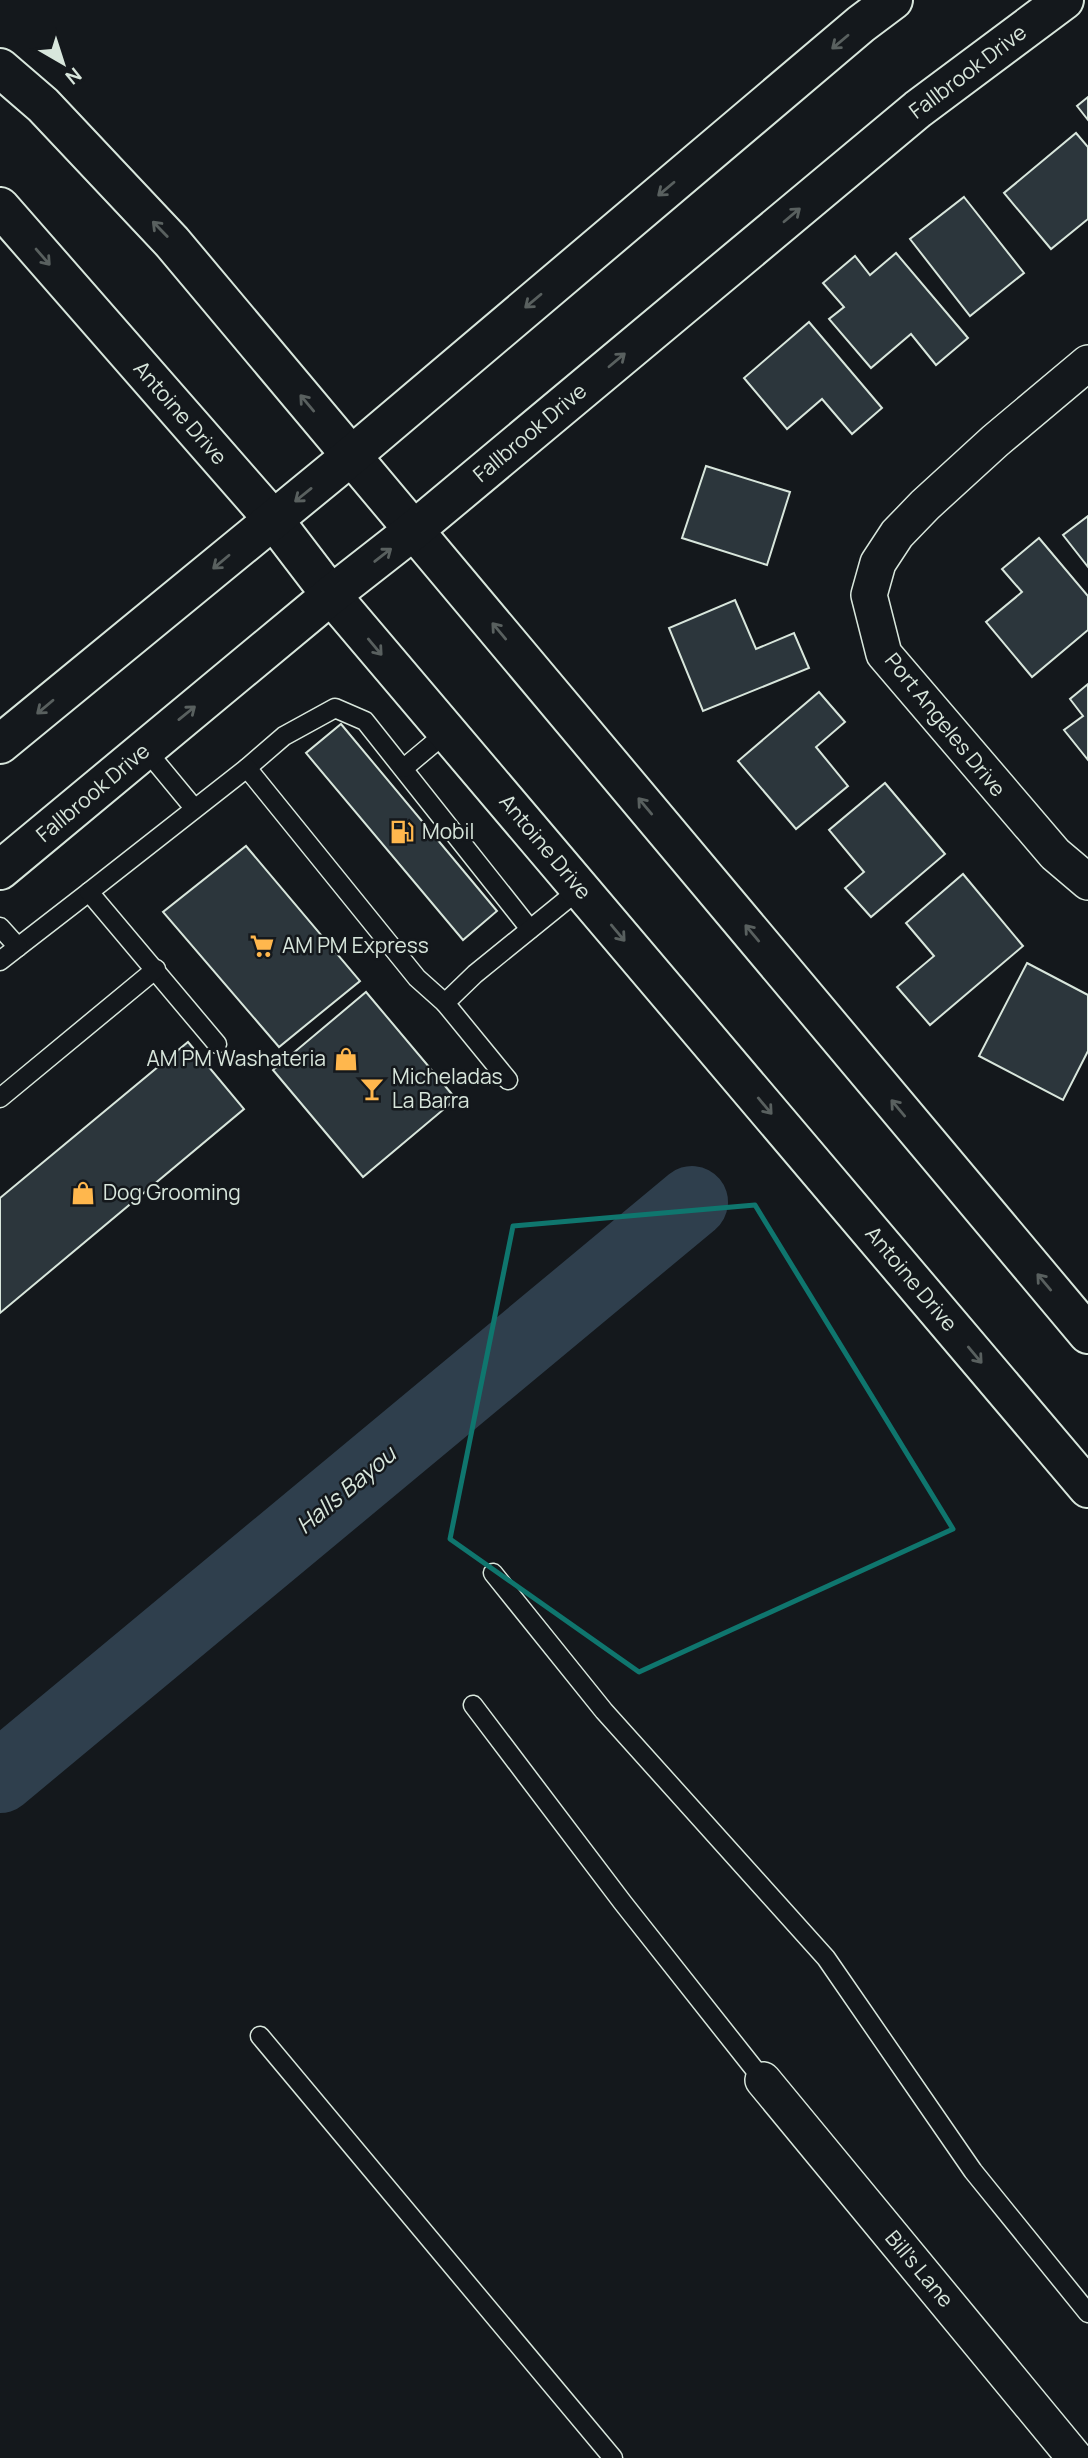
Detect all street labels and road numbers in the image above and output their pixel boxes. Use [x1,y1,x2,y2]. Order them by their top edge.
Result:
street label: Fallbrook Drive [903,18,1032,125]
street label: Antoine Drive [128,354,234,470]
street label: Fallbrook Drive [467,377,592,488]
street label: Port Angeles Drive [879,647,1012,802]
street label: Fallbrook Drive [30,737,155,848]
street label: Antoine Drive [494,788,598,905]
street label: Antoine Drive [860,1220,964,1337]
street label: Bill's Lane [879,2224,960,2313]

